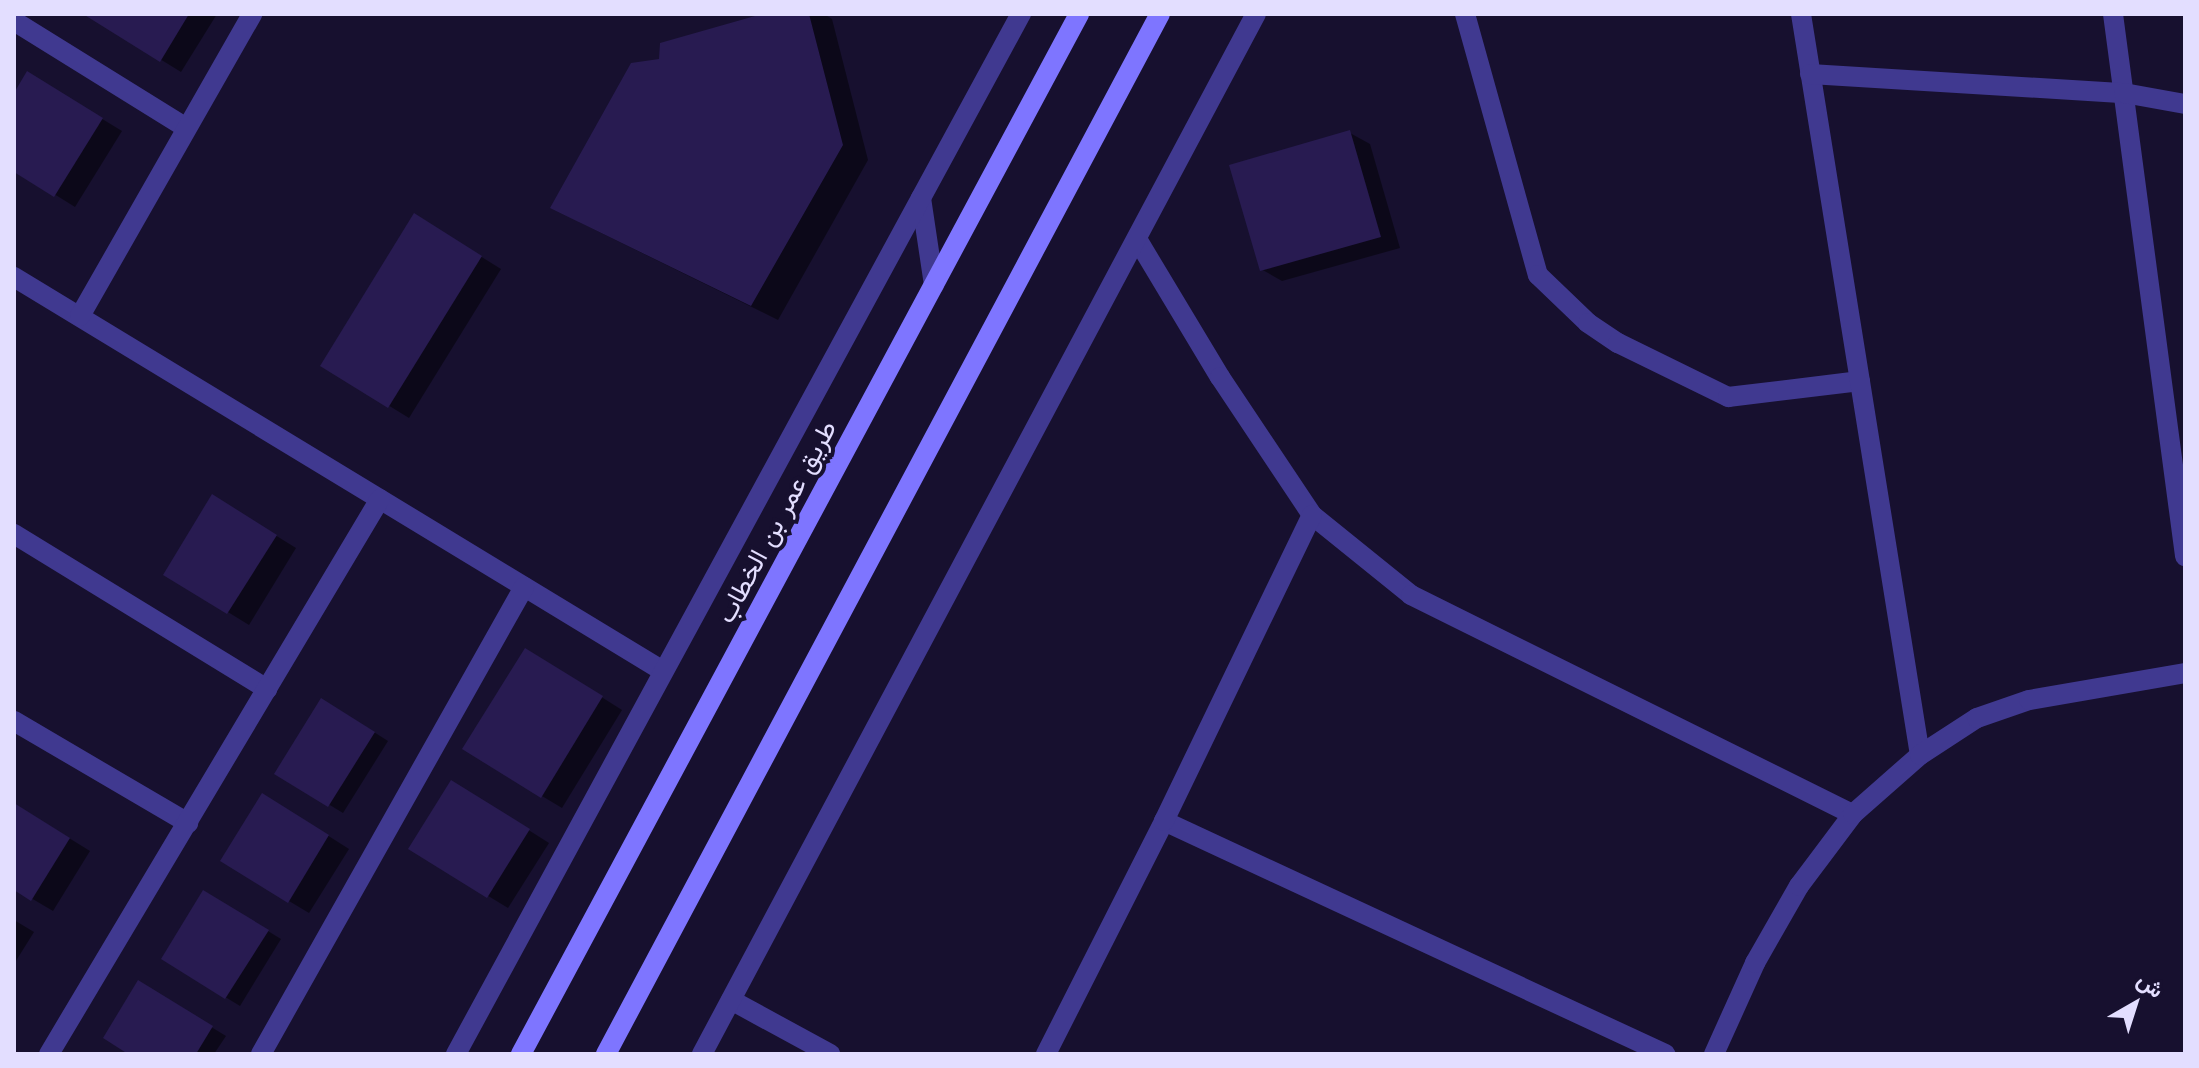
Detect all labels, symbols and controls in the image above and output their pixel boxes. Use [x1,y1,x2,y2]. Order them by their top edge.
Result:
street label: طريق عمر بن الخطاب [710,415,844,629]
north arrow [2095,964,2175,1044]
text: ش [2132,967,2169,1003]

